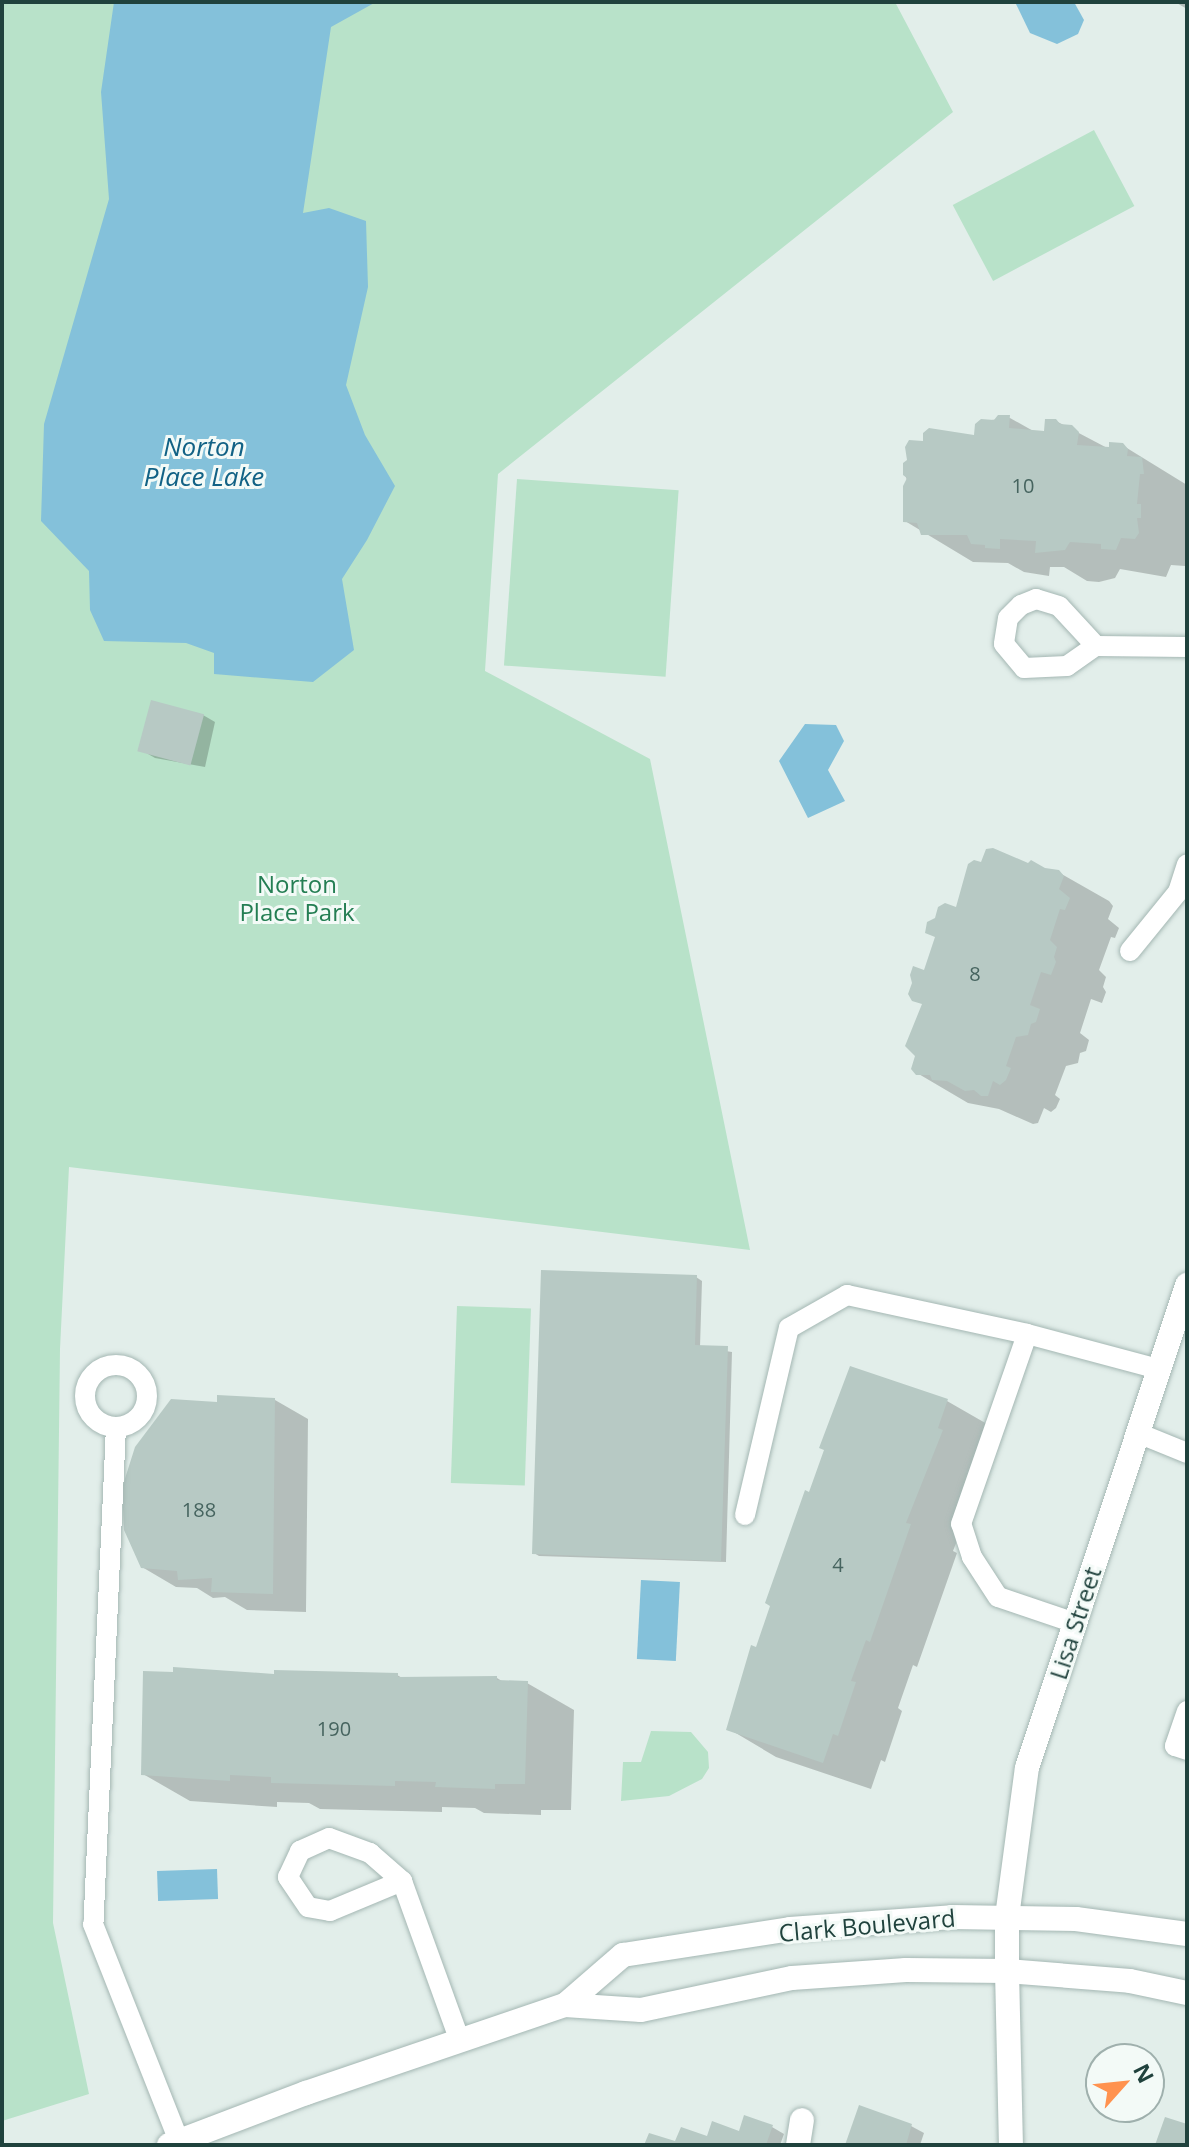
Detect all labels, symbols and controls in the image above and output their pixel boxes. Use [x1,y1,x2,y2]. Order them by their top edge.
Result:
water label: Norton Place Lake [144,431,264,492]
house number: 10 [1012,473,1034,497]
park label: Norton Place Park [239,870,355,926]
house number: 8 [969,961,981,985]
house number: 188 [182,1497,216,1521]
house number: 4 [832,1552,844,1576]
street label: Lisa Street [1043,1563,1107,1683]
house number: 190 [317,1716,351,1740]
street label: Clark Boulevard [777,1903,957,1947]
north arrow [1085,2043,1165,2123]
text: N [1127,2058,1162,2088]

